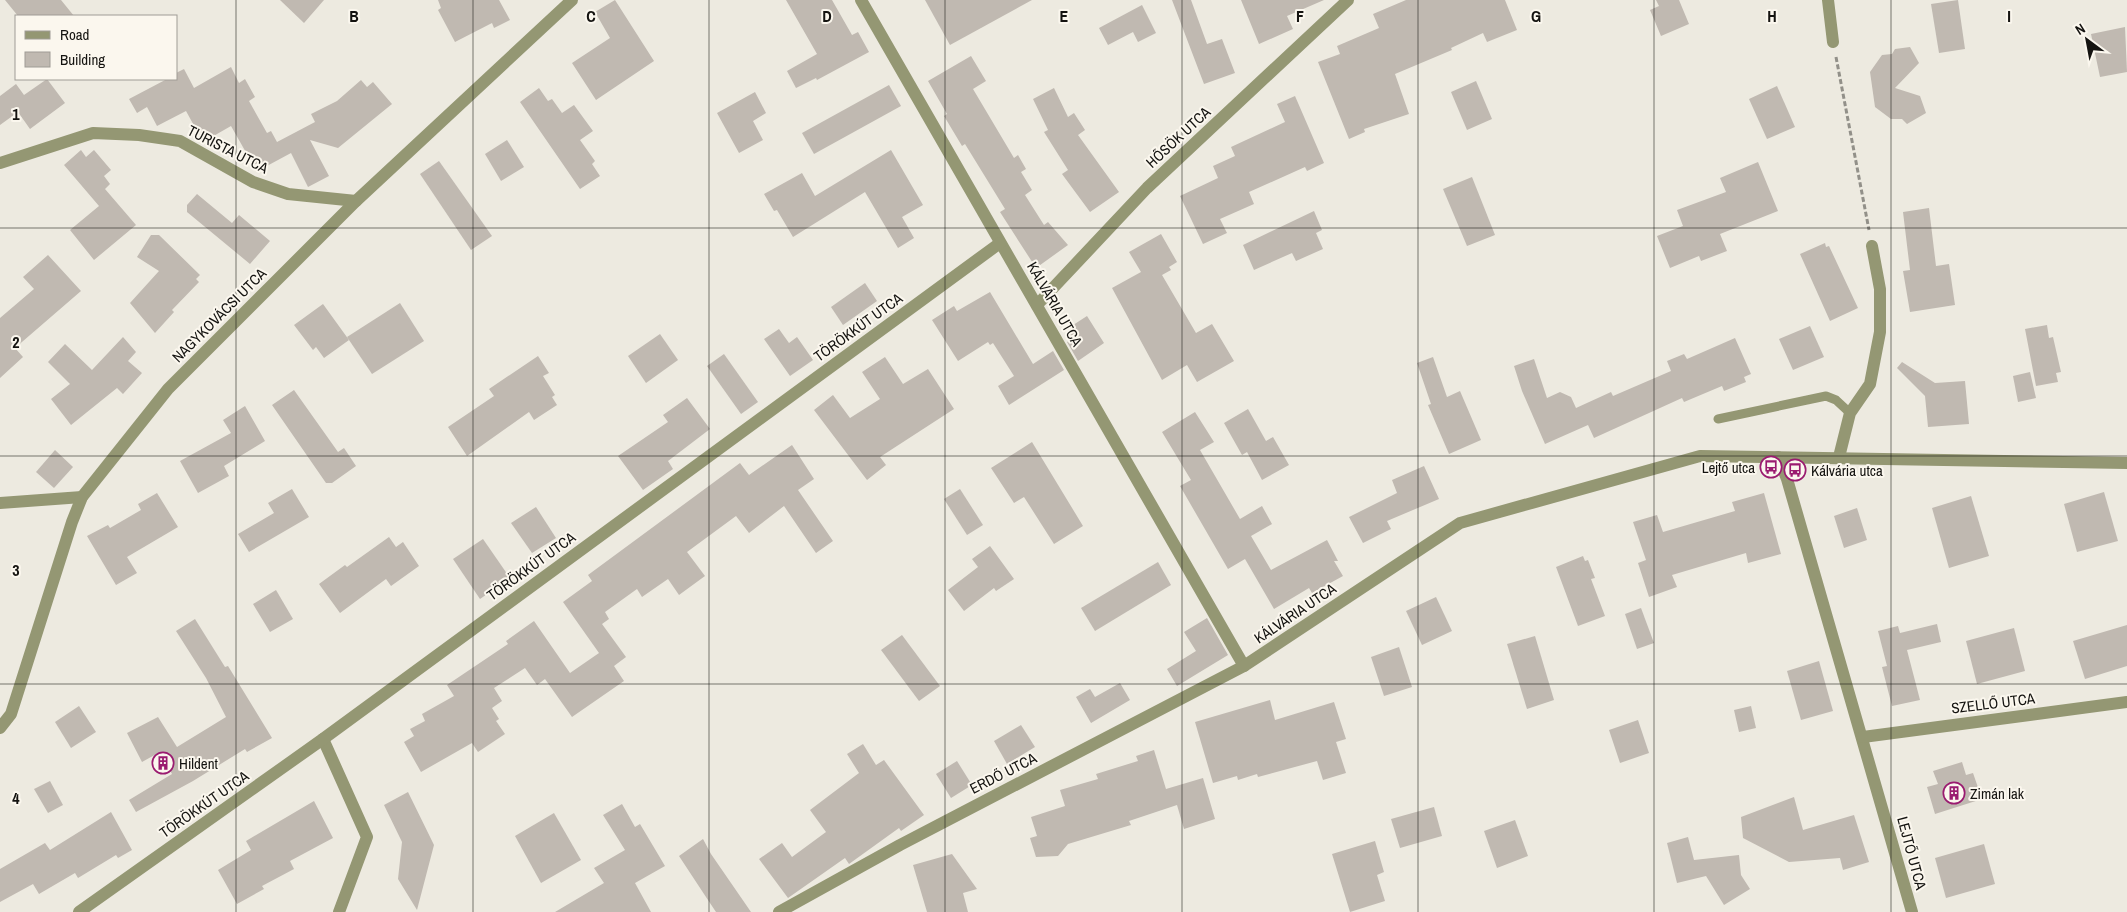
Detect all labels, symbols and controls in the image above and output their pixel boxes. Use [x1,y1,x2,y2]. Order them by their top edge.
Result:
text: B [349,5,359,27]
text: C [586,5,596,27]
text: D [822,5,832,27]
text: E [1060,5,1069,27]
text: F [1296,5,1304,27]
text: G [1531,5,1541,27]
text: H [1767,5,1777,27]
text: I [2007,5,2011,27]
legend [15,15,178,80]
north arrow [2062,15,2112,65]
text: N [2072,19,2088,39]
text: Road [60,24,89,45]
text: Building [60,49,105,70]
street label: HŐSÖK UTCA [1141,101,1215,172]
text: 1 [12,103,20,125]
street label: TURISTA UTCA [184,120,273,179]
street label: KÁLVÁRIA UTCA [1022,258,1088,351]
street label: NAGYKOVÁCSI UTCA [167,263,271,367]
street label: TÖRÖKKÚT UTCA [809,287,907,366]
text: 2 [12,331,20,353]
bus stop icon: Lejtő utca [1759,455,1783,479]
place label: Lejtő utca [1702,457,1755,478]
bus stop icon: Kálvária utca [1783,458,1807,482]
place label: Kálvária utca [1811,460,1883,481]
street label: TÖRÖKKÚT UTCA [482,526,580,605]
text: 3 [12,559,20,581]
street label: KÁLVÁRIA UTCA [1250,577,1341,648]
street label: SZELLŐ UTCA [1950,687,2037,719]
street label: ERDŐ UTCA [966,747,1041,799]
building icon: Hildent [151,751,175,775]
place label: Hildent [179,753,219,774]
street label: TÖRÖKKÚT UTCA [155,765,254,843]
building icon: Zimán lak [1942,781,1966,805]
place label: Zimán lak [1970,783,2025,804]
text: 4 [12,787,20,809]
street label: LEJTŐ UTCA [1892,814,1932,893]

